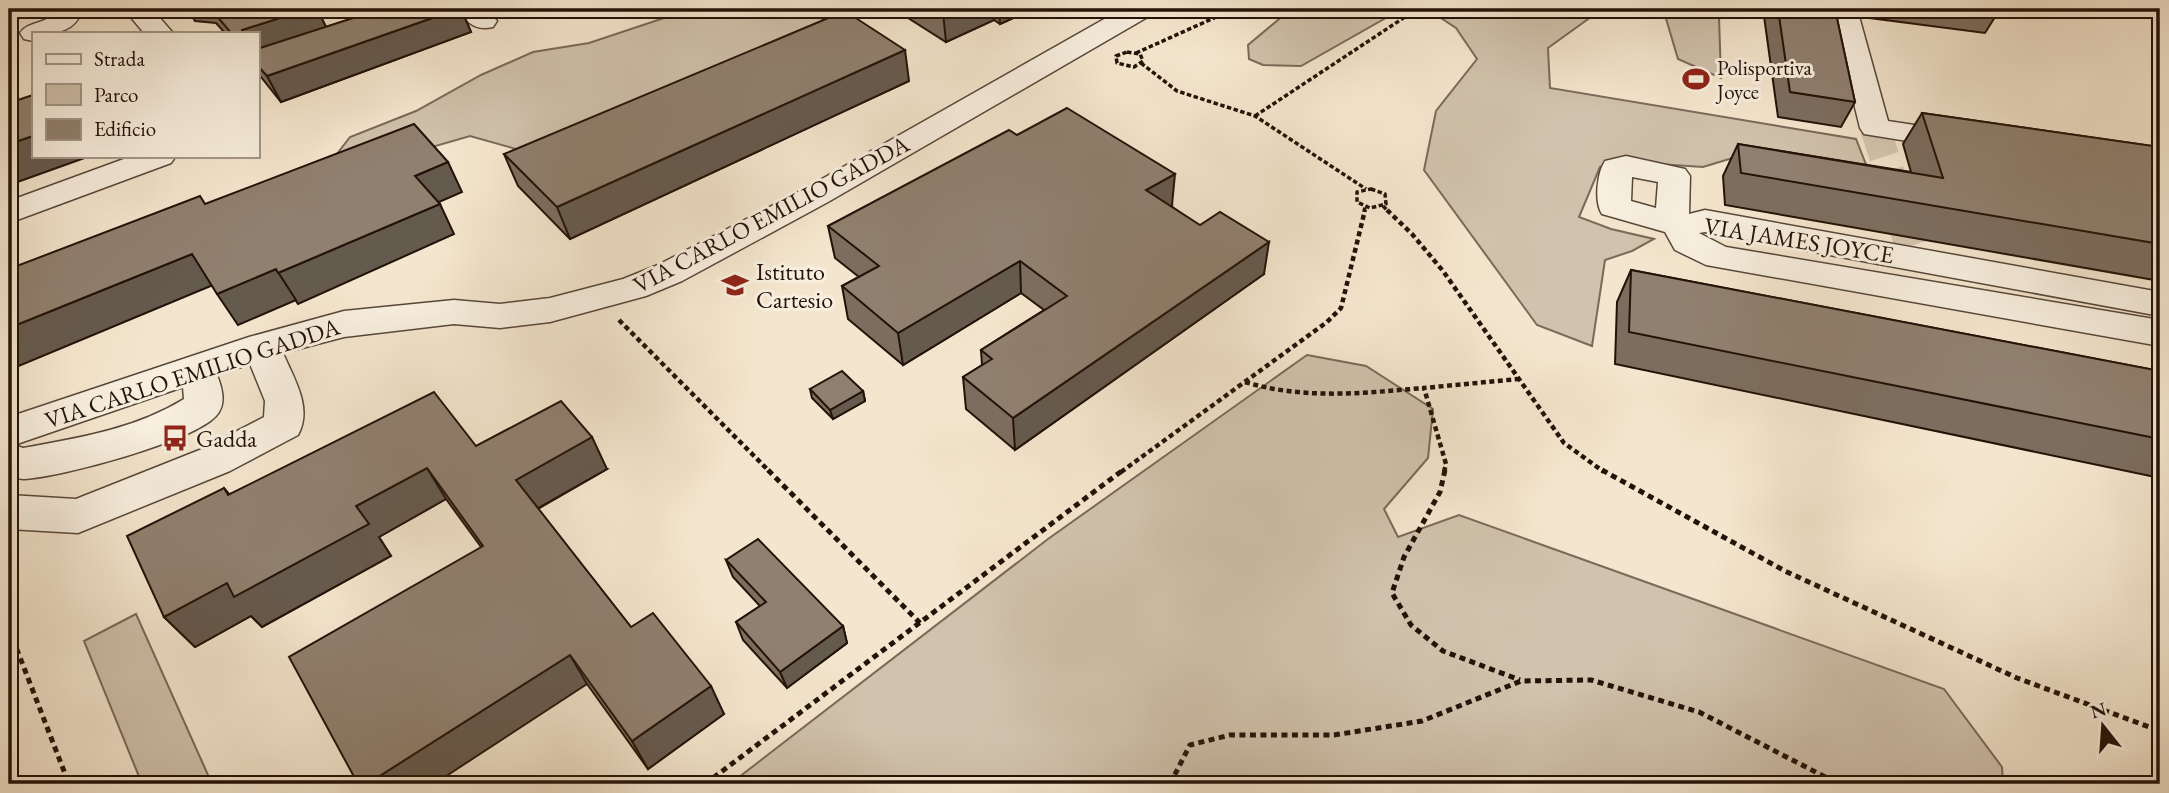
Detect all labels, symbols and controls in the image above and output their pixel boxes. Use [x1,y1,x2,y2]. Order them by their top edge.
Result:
legend [32,32,259,158]
text: Strada [94,45,145,72]
place label: Polisportiva Joyce [1715,54,1813,105]
sports icon: Polisportiva Joyce [1681,64,1711,94]
text: Parco [94,81,138,108]
text: Edificio [94,115,156,142]
street label: VIA CARLO EMILIO GADDA [628,128,915,300]
street label: VIA JAMES JOYCE [1702,210,1896,270]
place label: Istituto Cartesio [756,256,833,315]
school or university icon: Istituto Cartesio [720,270,750,300]
street label: VIA CARLO EMILIO GADDA [41,310,344,435]
bus stop icon: Gadda [160,423,190,453]
place label: Gadda [196,423,257,454]
north arrow [2068,692,2138,762]
text: N [2087,696,2110,724]

